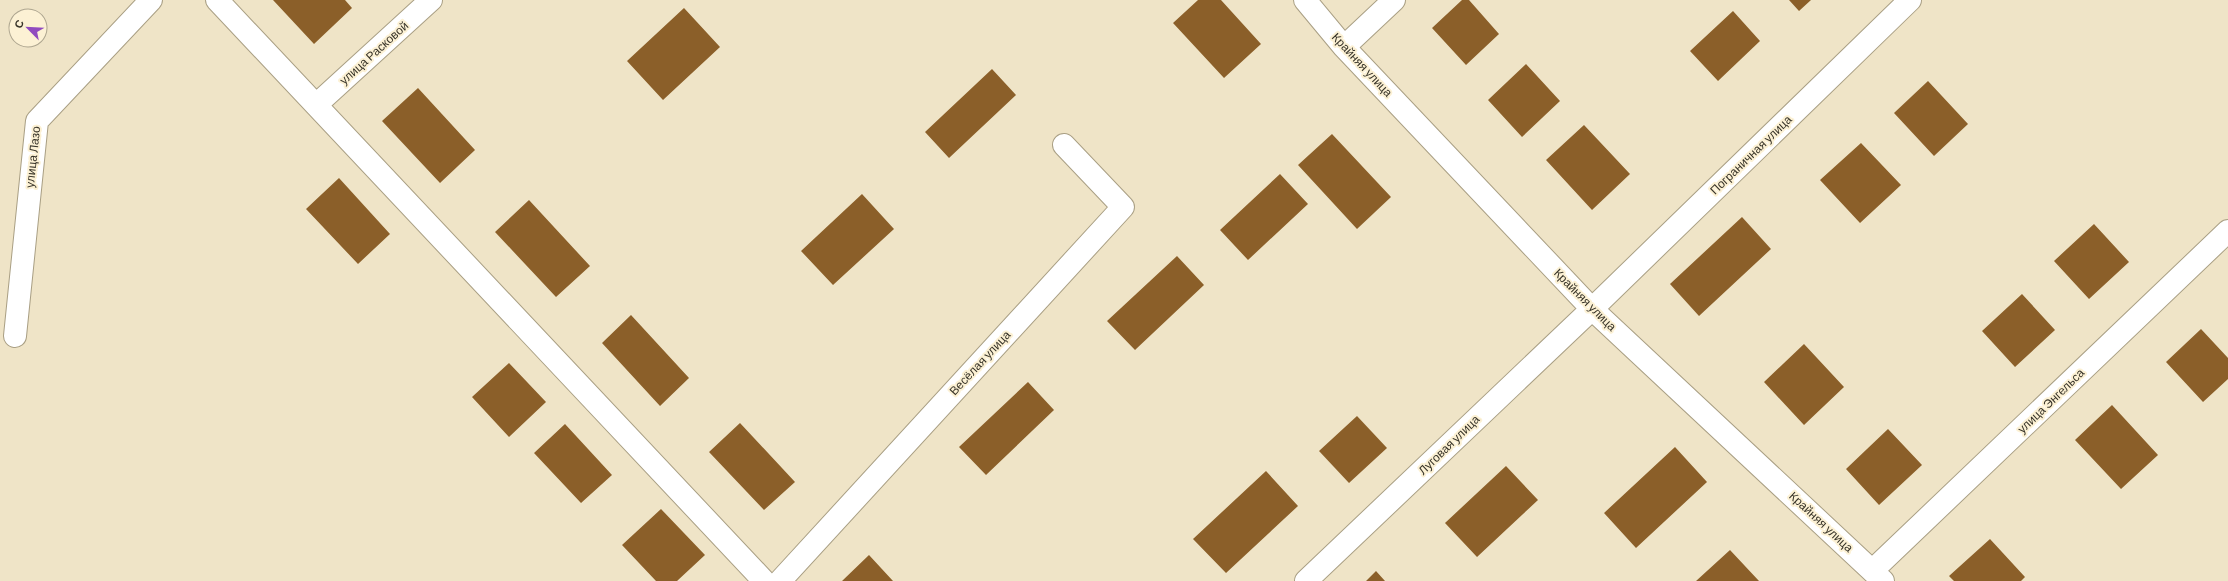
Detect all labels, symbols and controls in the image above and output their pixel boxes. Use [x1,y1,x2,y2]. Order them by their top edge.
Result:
north arrow [8,8,48,48]
text: С [11,17,26,30]
street label: улица Расковой [336,18,411,87]
street label: Крайняя улица [1329,30,1396,100]
street label: Пограничная улица [1707,112,1795,197]
street label: улица Лазо [22,125,43,188]
street label: Крайняя улица [1551,265,1620,334]
street label: Весёлая улица [946,327,1014,398]
street label: улица Энгельса [2014,365,2087,436]
street label: Луговая улица [1415,411,1483,478]
street label: Крайняя улица [1786,488,1857,555]

